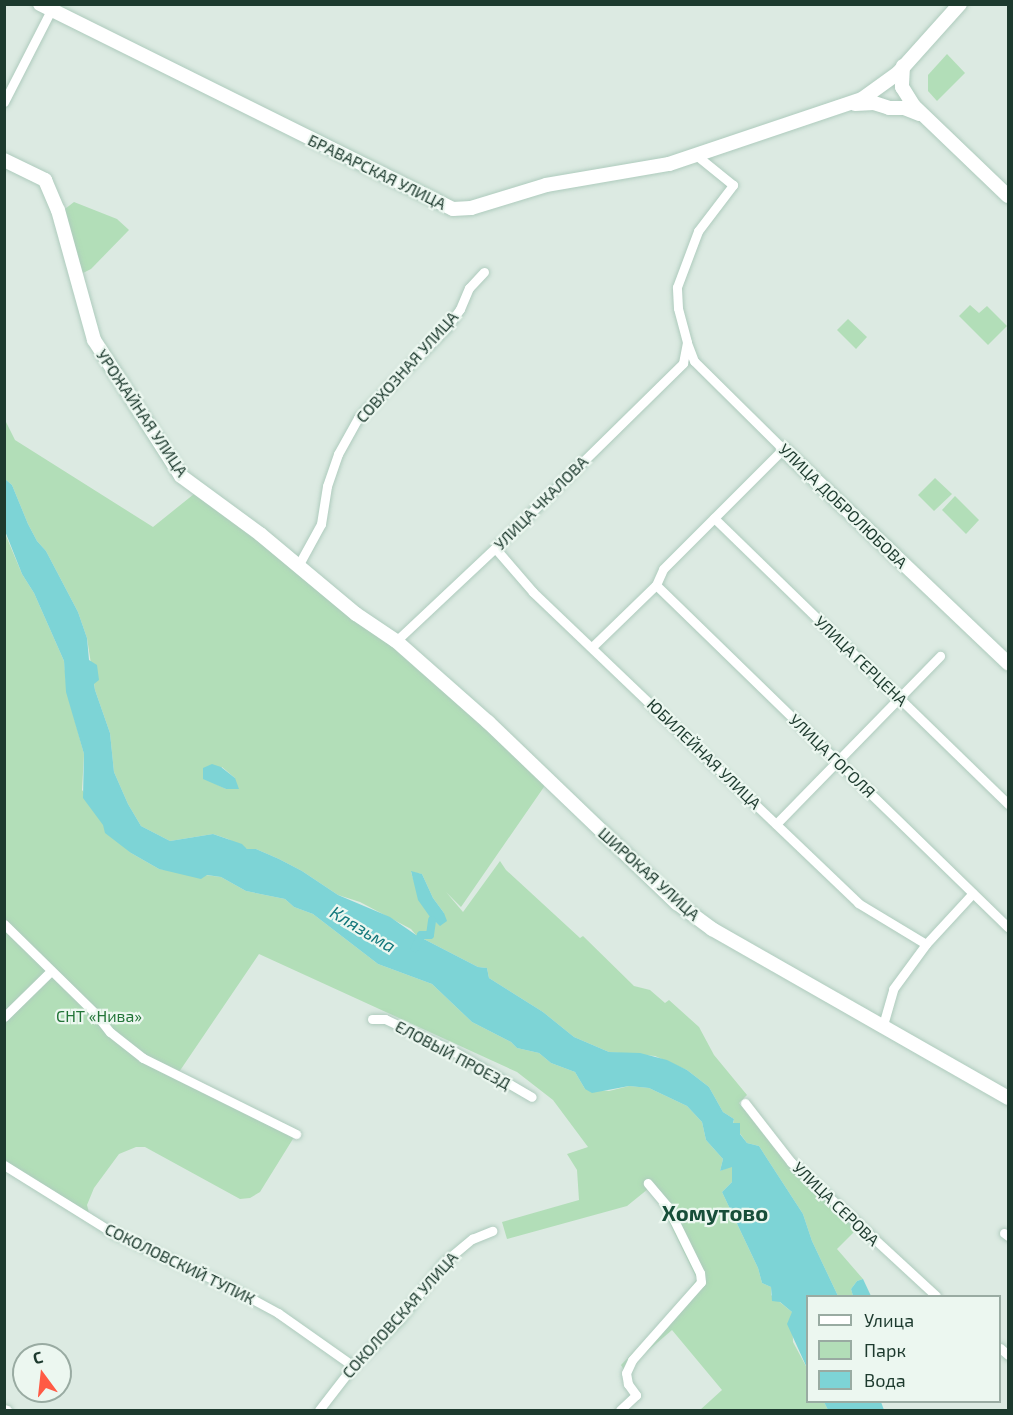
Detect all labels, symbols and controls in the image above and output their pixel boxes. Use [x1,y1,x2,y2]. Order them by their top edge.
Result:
street label: БРАВАРСКАЯ УЛИЦА [305,130,449,214]
street label: СОВХОЗНАЯ УЛИЦА [352,307,462,427]
street label: УРОЖАЙНАЯ УЛИЦА [92,346,192,480]
street label: УЛИЦА ДОБРОЛЮБОВА [775,440,911,572]
street label: УЛИЦА ЧКАЛОВА [490,452,592,554]
street label: УЛИЦА ГЕРЦЕНА [811,612,911,710]
street label: ЮБИЛЕЙНАЯ УЛИЦА [643,695,765,813]
street label: УЛИЦА ГОГОЛЯ [785,710,879,802]
street label: ШИРОКАЯ УЛИЦА [594,823,704,925]
water label: Клязьма [326,901,400,957]
park label: СНТ «Нива» [56,1006,142,1026]
street label: ЕЛОВЫЙ ПРОЕЗД [392,1017,514,1093]
street label: УЛИЦА СЕРОВА [789,1158,883,1250]
district label: Хомутово [662,1200,768,1226]
street label: СОКОЛОВСКИЙ ТУПИК [102,1219,258,1309]
street label: СОКОЛОВСКАЯ УЛИЦА [338,1248,462,1382]
legend [806,1295,1001,1403]
text: Улица [864,1309,914,1331]
text: Парк [864,1339,906,1361]
north arrow [12,1343,72,1403]
text: С [31,1347,45,1367]
text: Вода [864,1369,906,1391]

